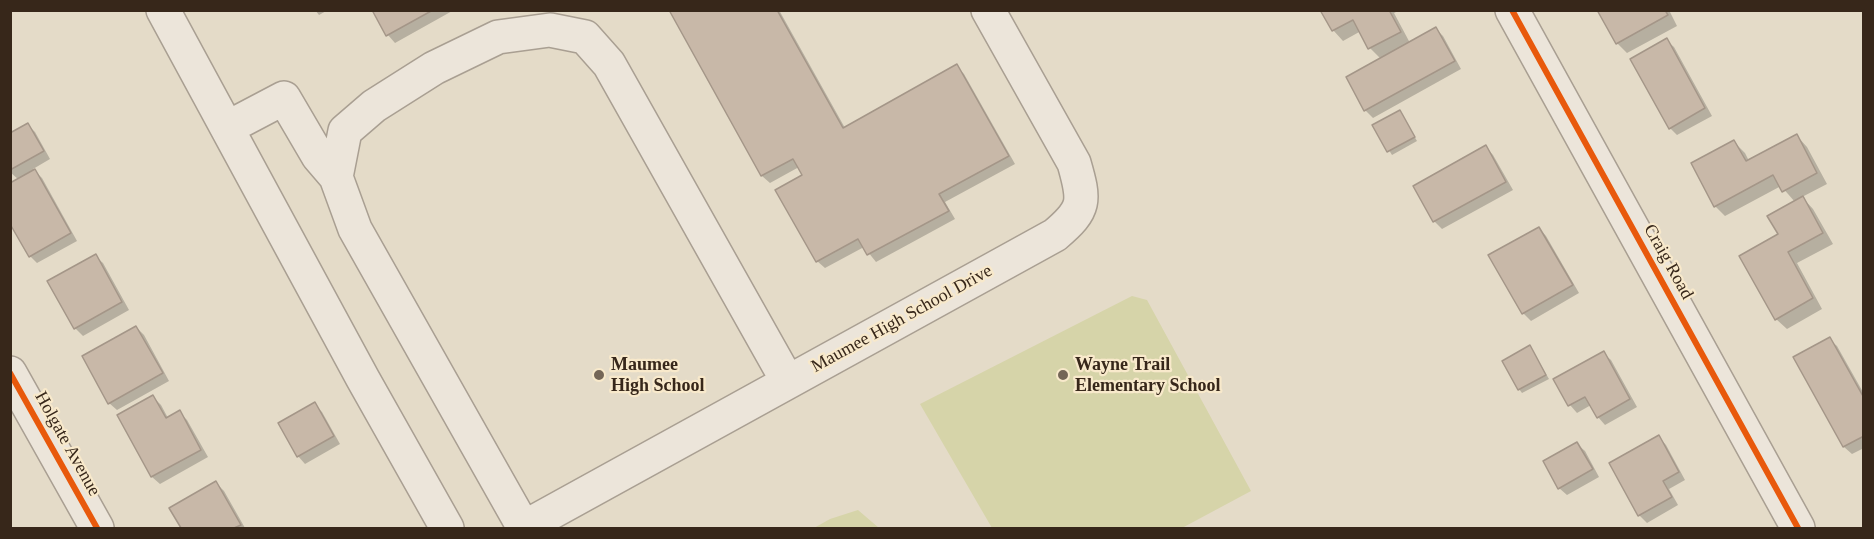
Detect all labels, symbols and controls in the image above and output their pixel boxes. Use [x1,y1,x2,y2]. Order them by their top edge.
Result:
street label: Craig Road [1639,221,1697,303]
street label: Maumee High School Drive [808,260,996,378]
place label: Maumee High School [611,354,705,397]
place label: Wayne Trail Elementary School [1075,354,1220,397]
marker: Maumee High School [592,368,606,382]
marker: Wayne Trail Elementary School [1056,368,1070,382]
street label: Holgate Avenue [29,388,105,500]

